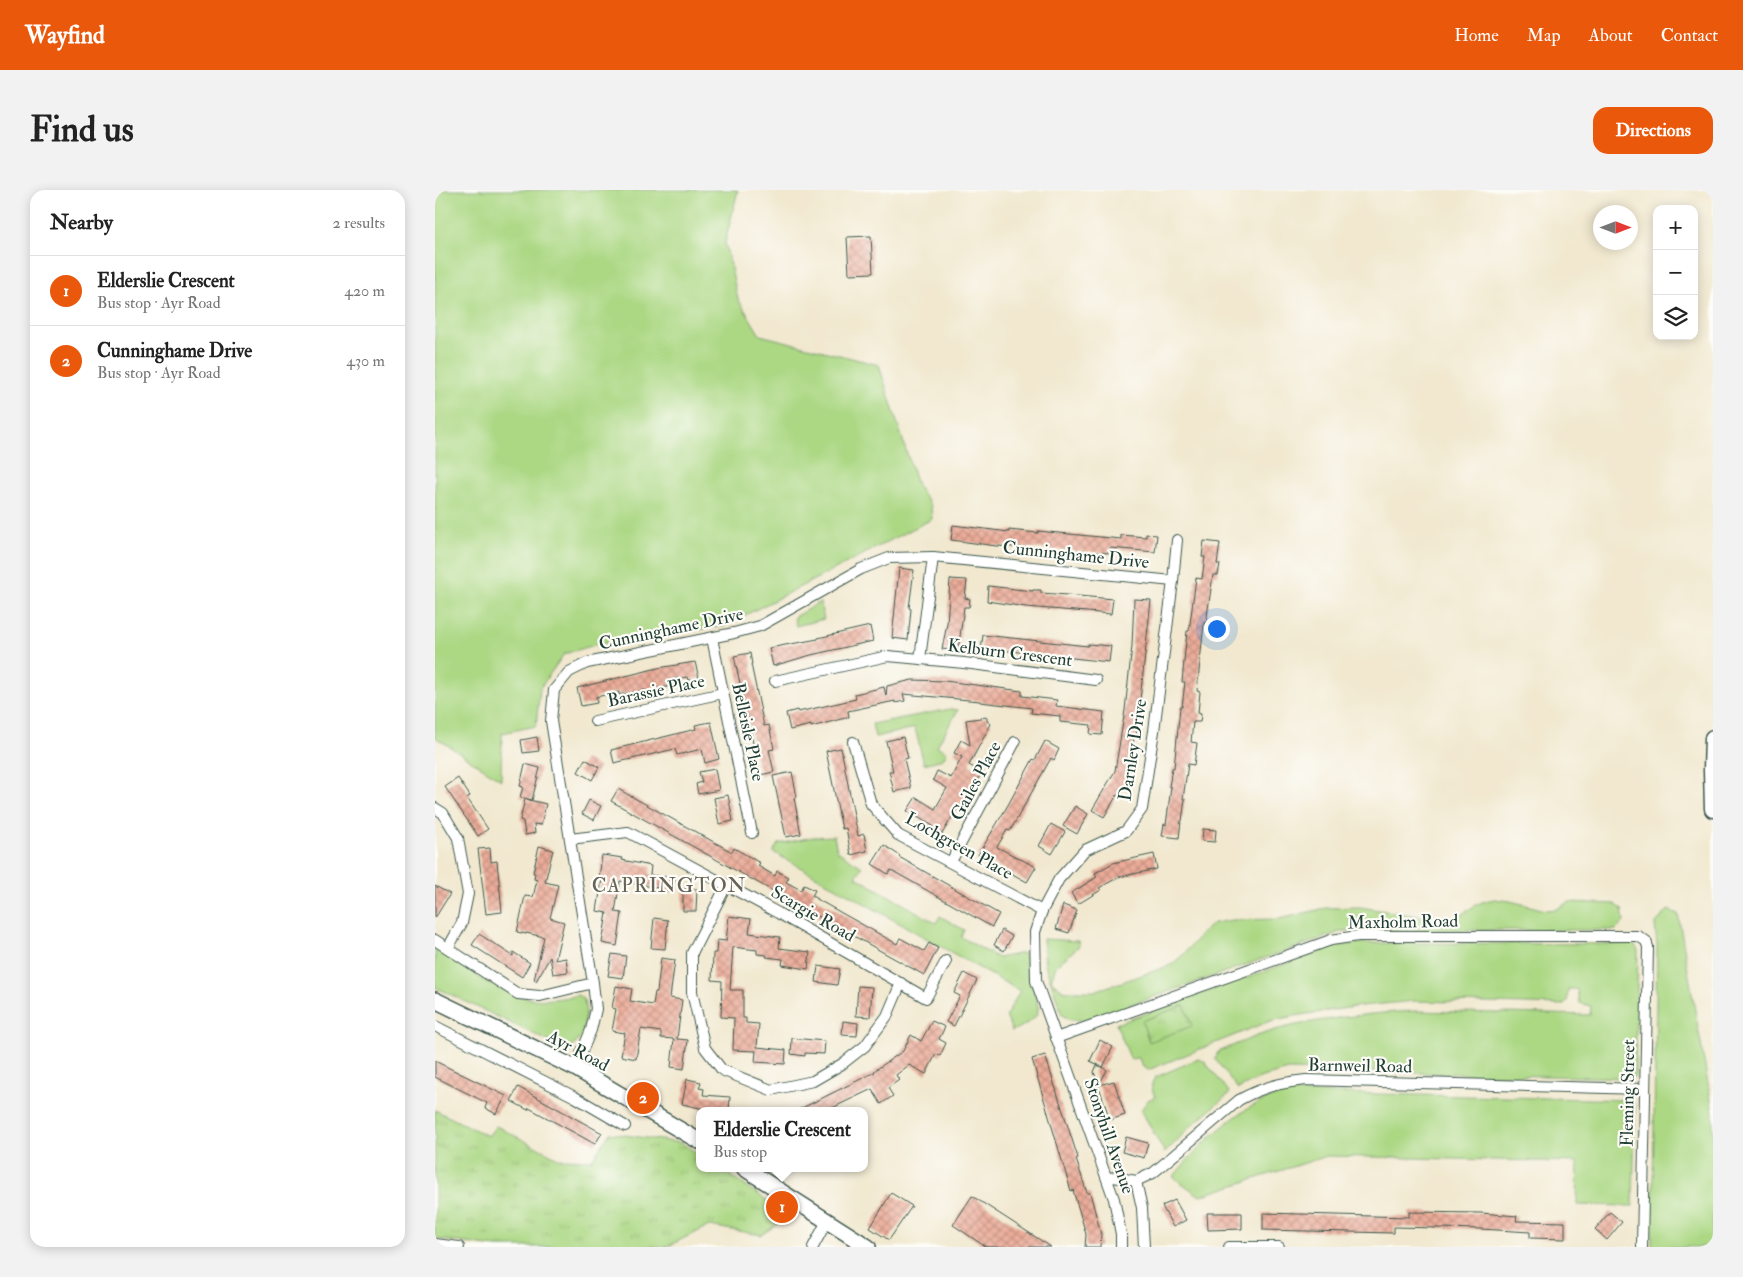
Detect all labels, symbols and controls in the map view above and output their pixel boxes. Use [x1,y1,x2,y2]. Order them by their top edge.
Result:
text: Wayfind [25,20,105,51]
text: Home [1454,24,1499,47]
text: Map [1527,24,1561,47]
text: About [1589,24,1633,47]
text: Contact [1661,24,1718,47]
button: Directions [1593,107,1713,154]
text: Find us [30,108,134,152]
north arrow [1593,205,1638,250]
map controls [1653,205,1698,340]
button: + [1653,205,1698,250]
text: Nearby [50,209,113,236]
text: 2 results [332,213,385,233]
button: − [1653,250,1698,295]
text: Elderslie Crescent [97,269,235,293]
text: 1 [63,281,69,301]
text: 420 m [344,281,385,301]
text: Bus stop · Ayr Road [97,293,221,313]
button: layers [1653,295,1698,340]
text: Cunninghame Drive [97,339,252,363]
text: 2 [62,351,70,371]
text: 430 m [346,351,385,371]
text: Bus stop · Ayr Road [97,363,221,383]
street label: Cunninghame Drive [1002,536,1151,574]
street label: Cunninghame Drive [597,602,746,656]
your location [1204,616,1230,642]
street label: Kelburn Crescent [946,634,1074,672]
street label: Barassie Place [605,669,707,713]
street label: Belleisle Place [726,681,770,784]
street label: Darnley Drive [1114,697,1152,803]
street label: Gailes Place [946,737,1007,825]
street label: Lochgreen Place [901,807,1017,885]
district label: CAPRINGTON [592,873,746,898]
street label: Scargie Road [767,881,859,947]
street label: Maxholm Road [1347,910,1459,934]
street label: Ayr Road [542,1025,613,1077]
street label: Fleming Street [1616,1039,1640,1147]
street label: Barnweil Road [1308,1054,1412,1078]
street label: Stonyhill Avenue [1078,1075,1140,1197]
pin: 2 [627,1079,659,1117]
popup [696,1107,868,1172]
text: Elderslie Crescent [713,1118,851,1142]
text: Bus stop [713,1142,767,1162]
pin: 1 [766,1188,798,1226]

